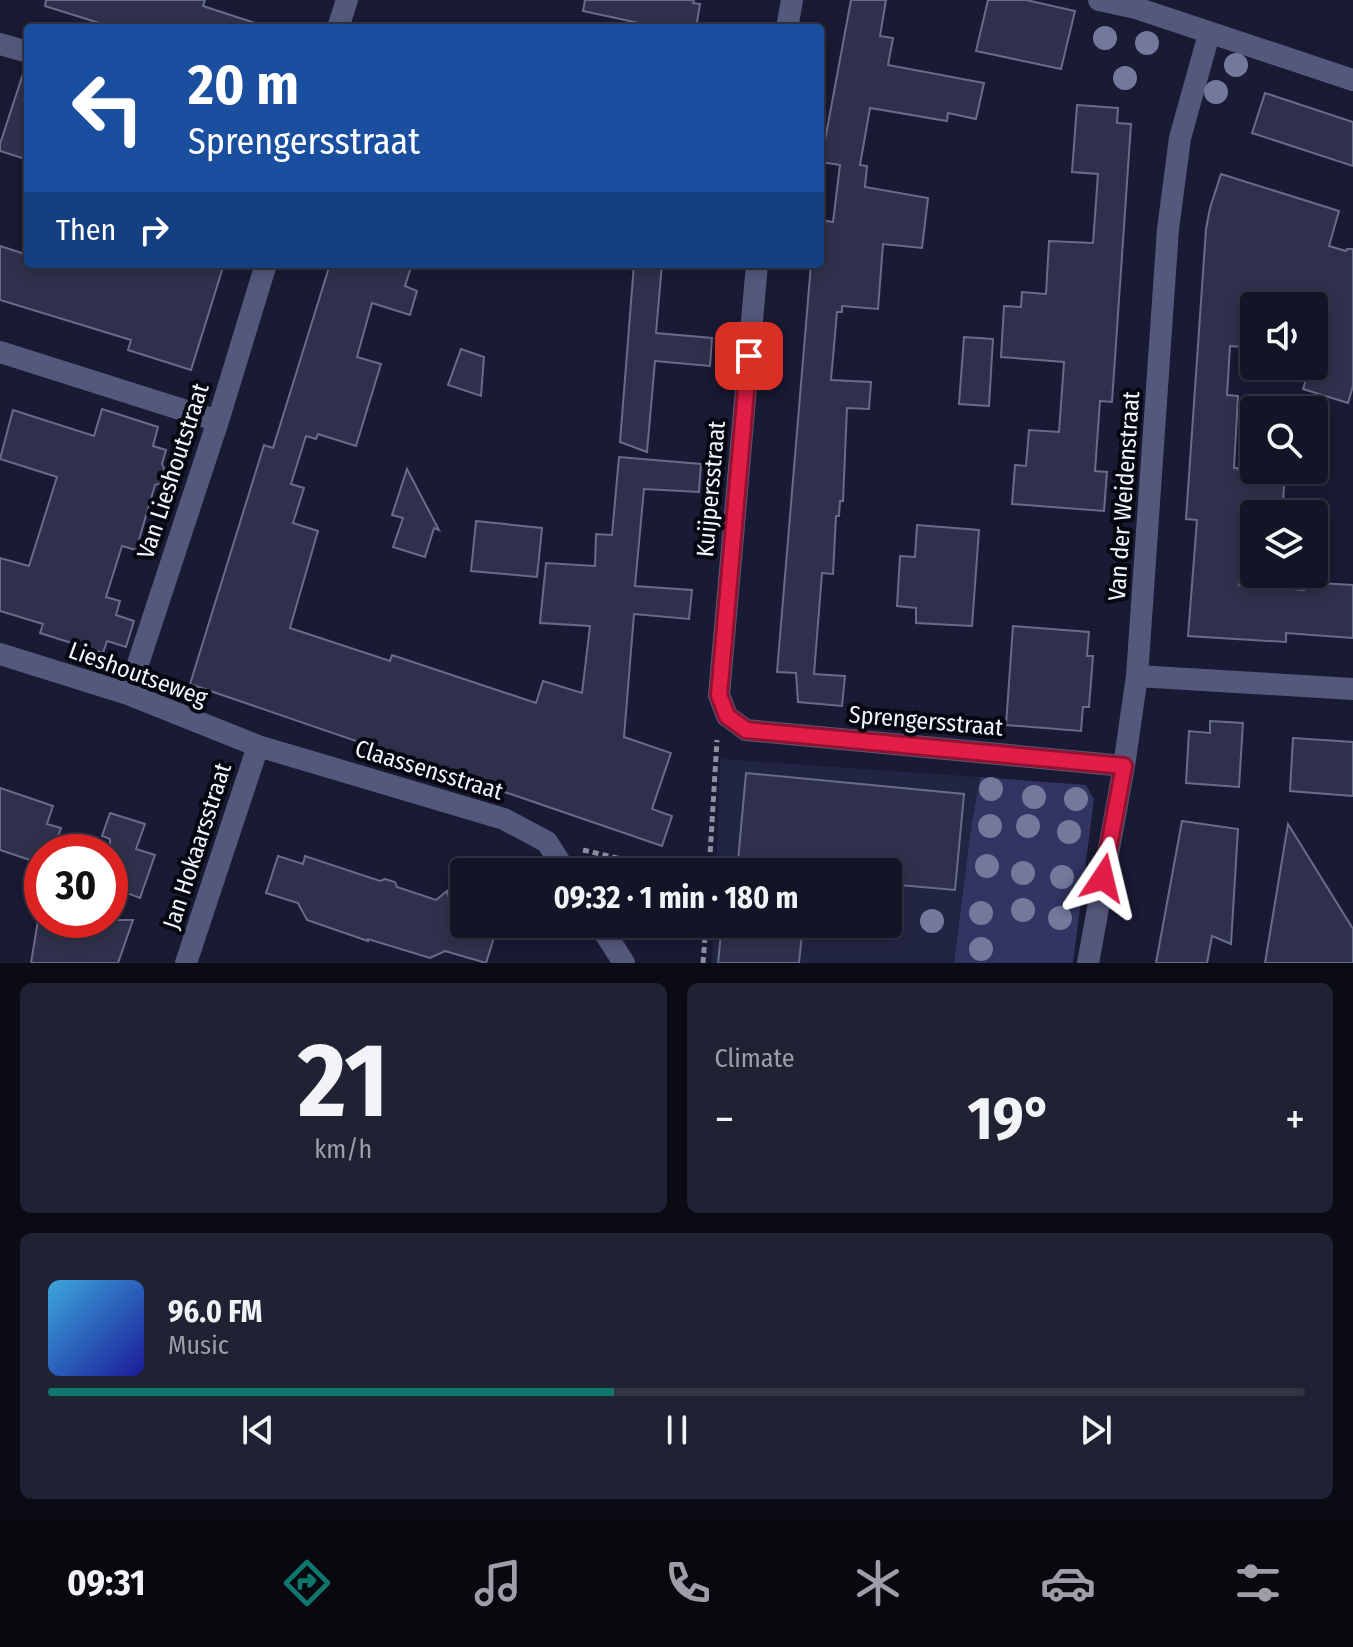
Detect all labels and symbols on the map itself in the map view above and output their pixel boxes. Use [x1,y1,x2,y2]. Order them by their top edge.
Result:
pin [715,322,783,390]
street label: Van Lieshoutstraat [131,380,215,562]
street label: Van der Weidenstraat [1103,390,1145,602]
street label: Kuijpersstraat [691,420,731,558]
street label: Lieshoutseweg [65,636,212,712]
street label: Sprengersstraat [848,700,1004,742]
street label: Claassensstraat [352,734,506,806]
street label: Jan Hokaarsstraat [157,759,237,933]
speed limit sign: 30 [24,834,128,938]
position arrow [1061,836,1145,920]

